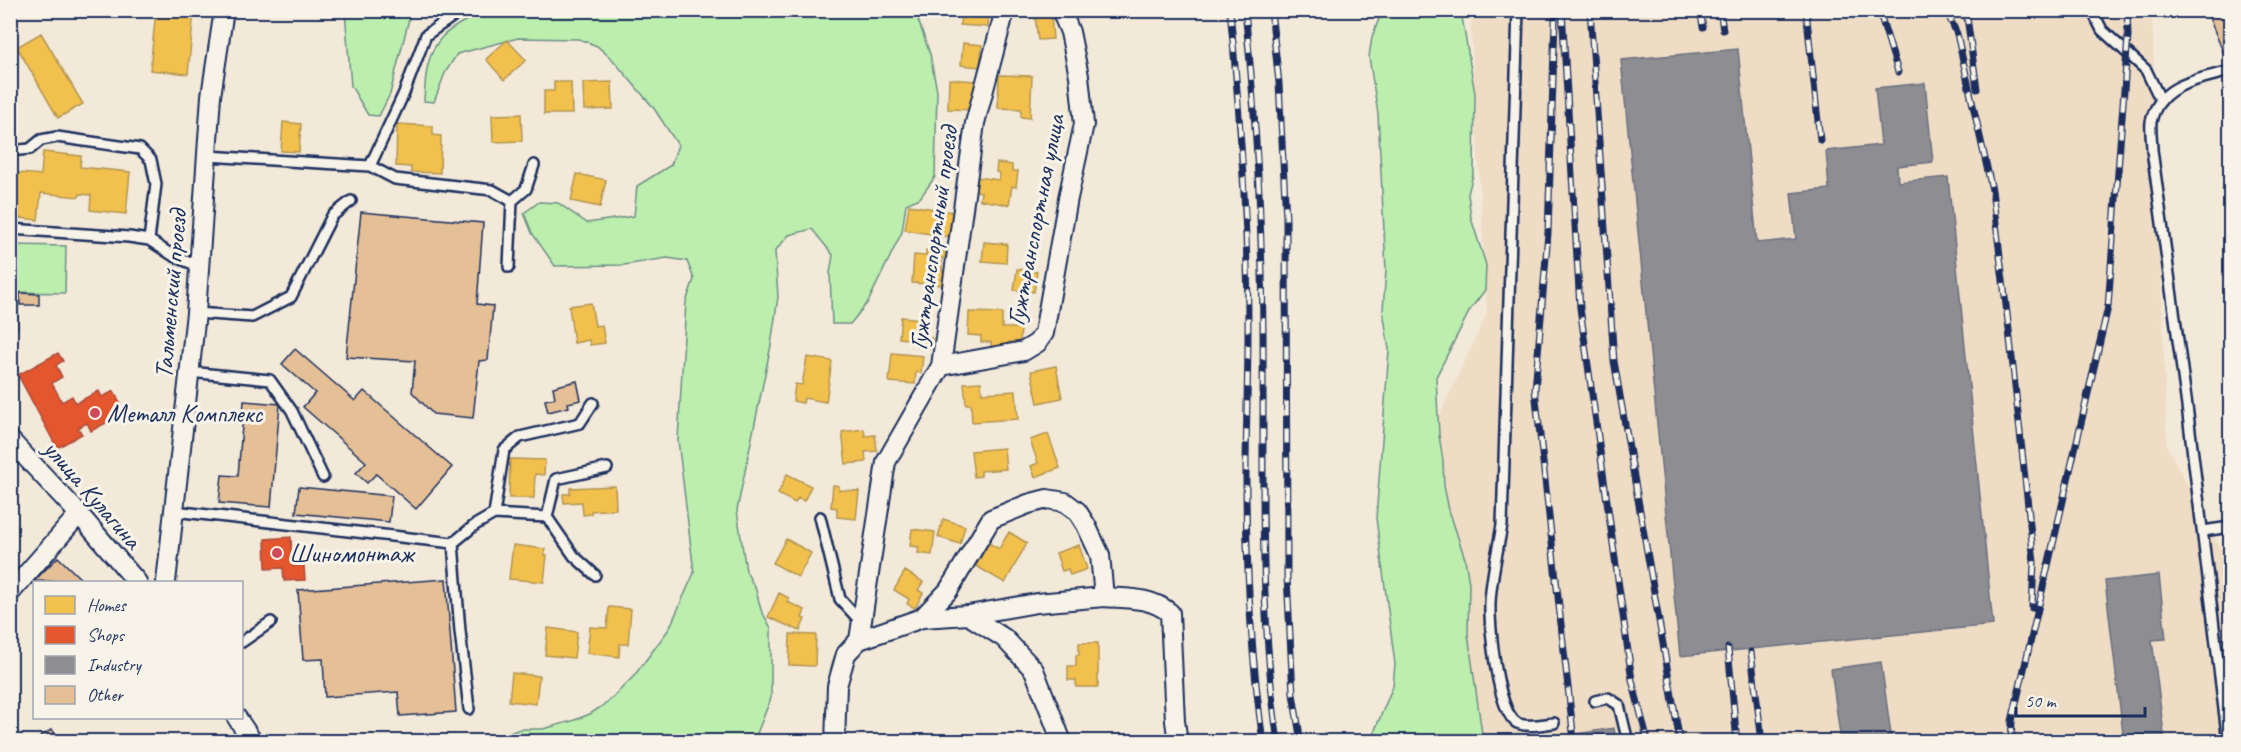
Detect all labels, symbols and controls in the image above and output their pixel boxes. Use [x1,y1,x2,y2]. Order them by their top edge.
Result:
street label: Гужтранспортная улица [999,110,1072,328]
street label: Гужтранспортный проезд [901,121,966,352]
street label: Тальменский проезд [147,205,195,380]
place label: Металл Комплекс [107,397,263,430]
marker: Металл Комплекс [88,406,102,420]
street label: улица Кулагина [35,431,150,557]
place label: Шиномонтаж [289,537,416,570]
marker: Шиномонтаж [270,546,284,560]
legend [33,581,243,719]
text: Homes [87,594,127,616]
text: Shops [87,624,126,646]
text: Industry [87,654,142,676]
scale bar [2016,680,2145,718]
text: Other [87,684,124,706]
text: 50 m [2025,690,2058,712]

